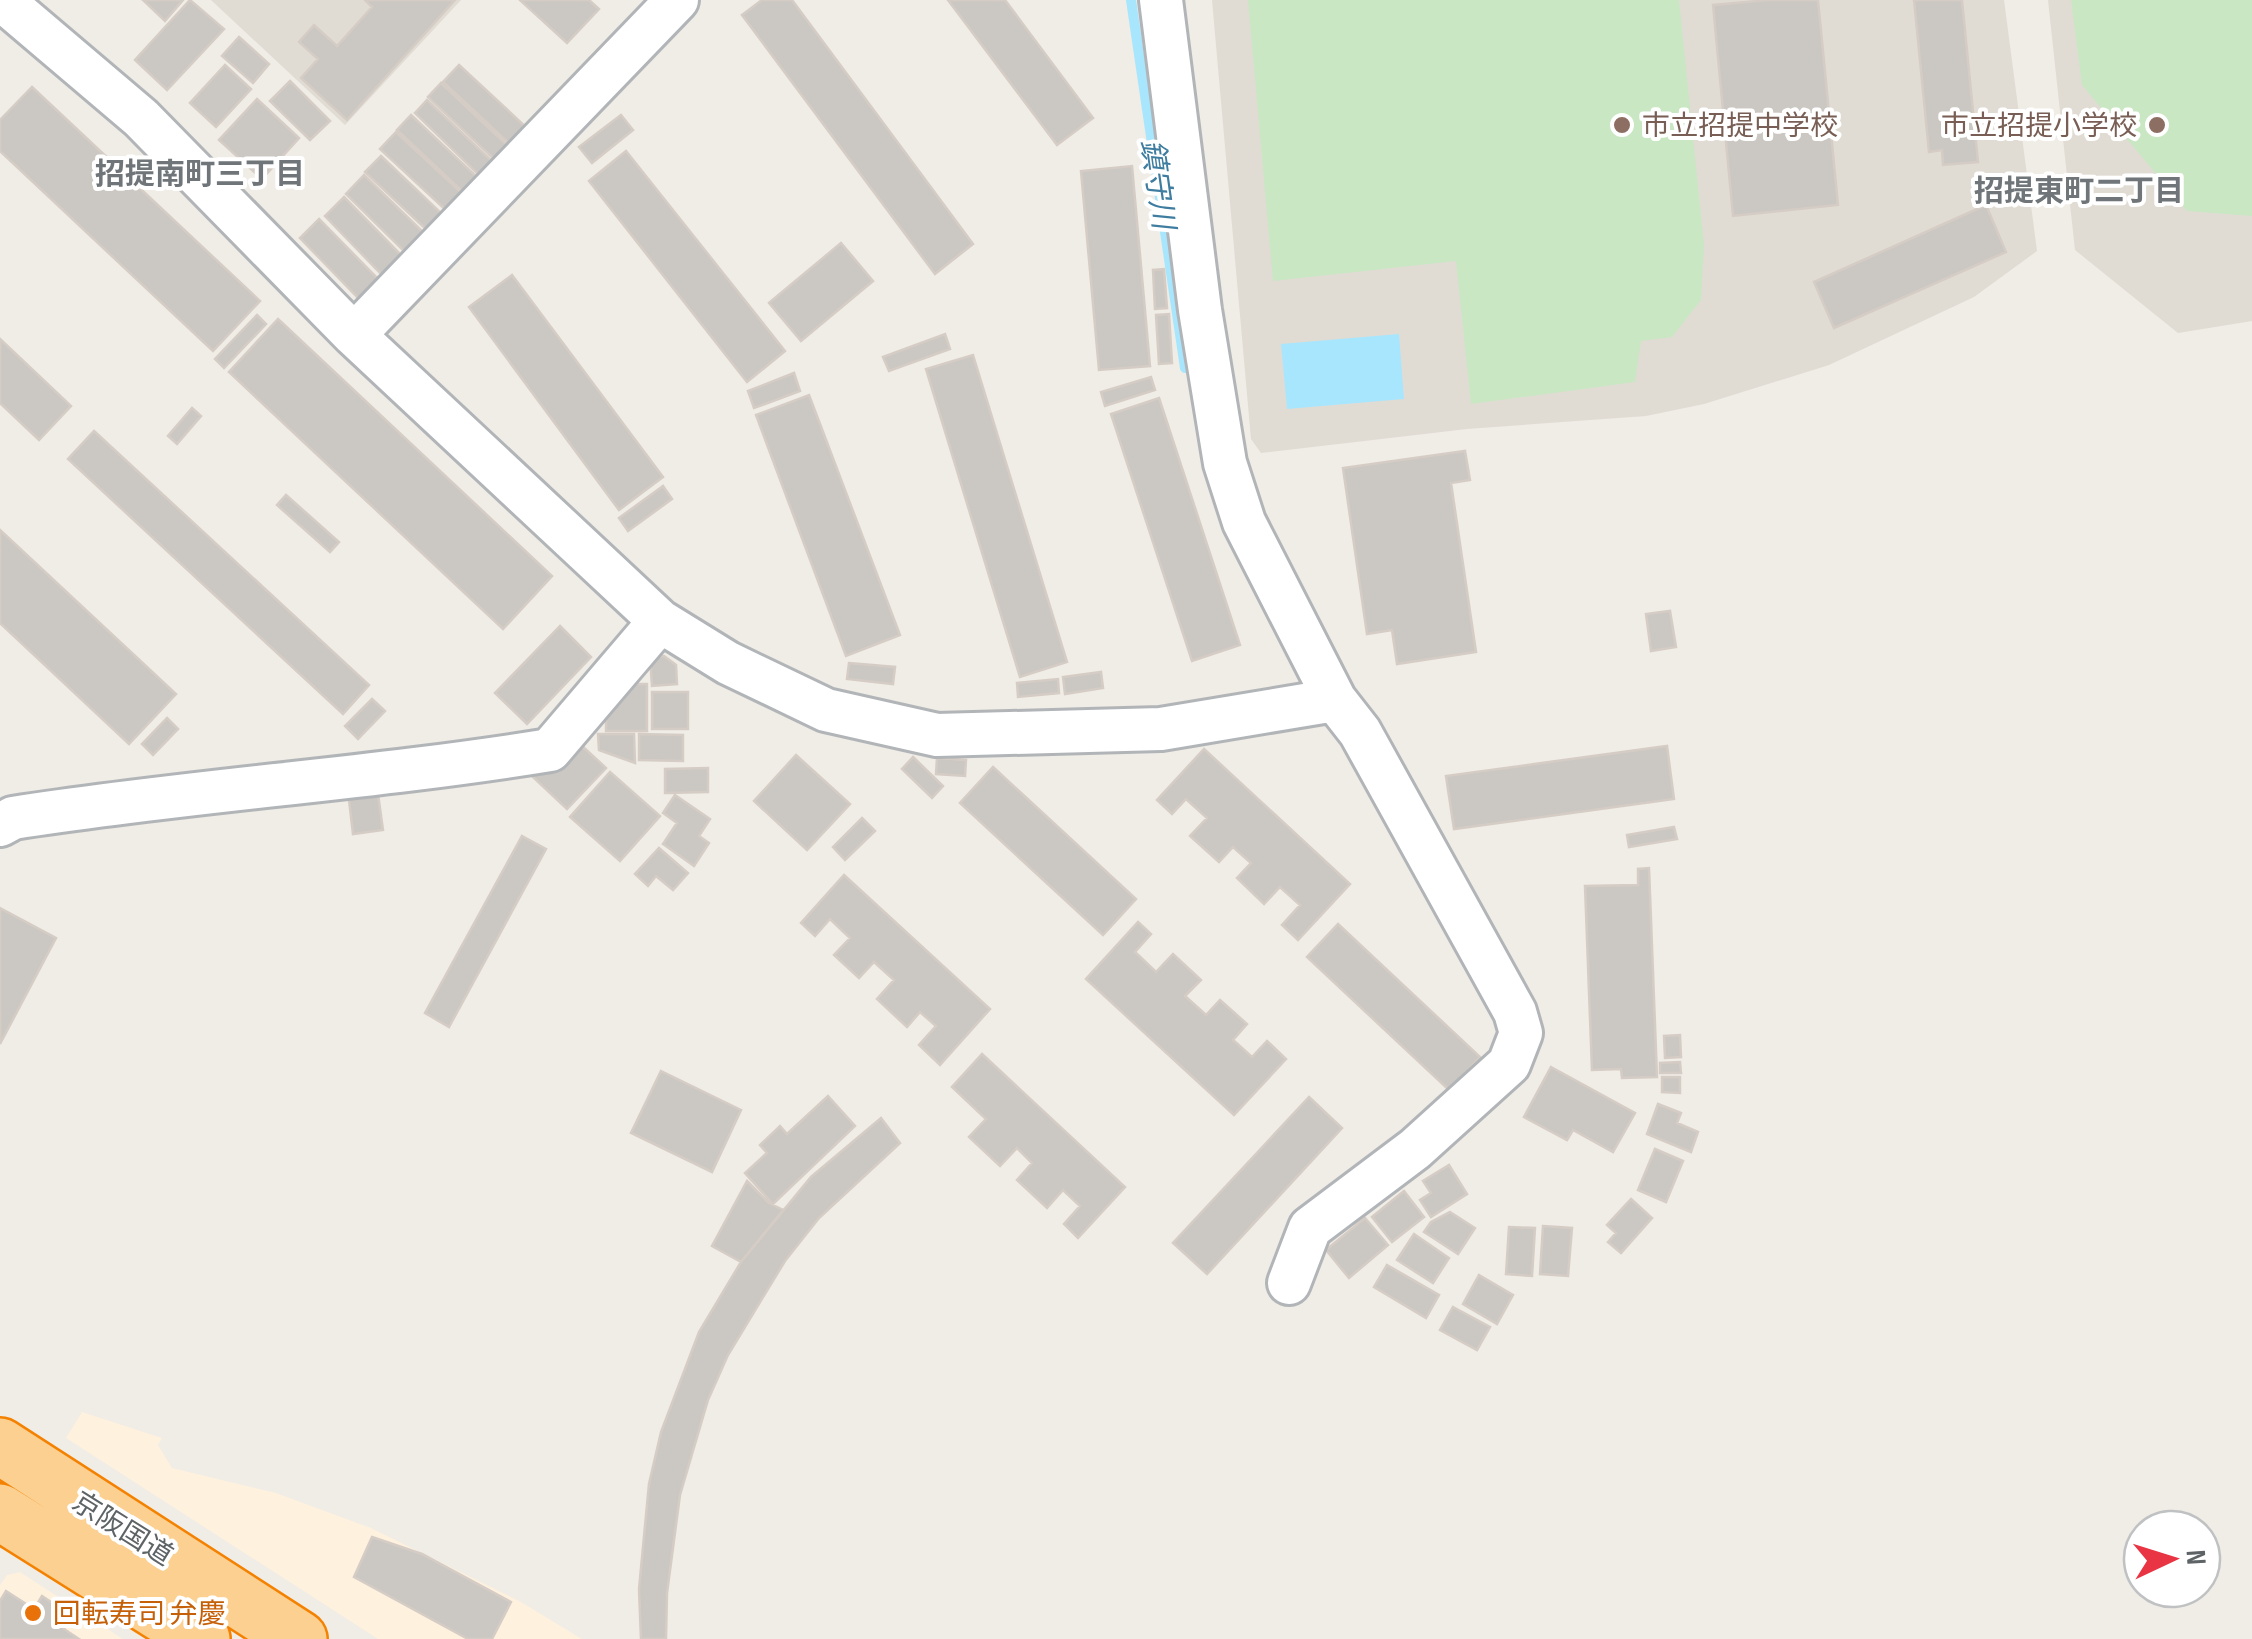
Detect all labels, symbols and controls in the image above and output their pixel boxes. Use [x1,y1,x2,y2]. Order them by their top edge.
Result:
place label: 市立招提中学校 [1642,110,1838,143]
place label: 市立招提小学校 [1941,110,2137,143]
marker: 市立招提中学校 [1611,114,1633,136]
marker: 市立招提小学校 [2146,114,2168,136]
water label: 鎮守川 [1133,137,1182,234]
district label: 招提南町三丁目 [95,157,305,193]
district label: 招提東町二丁目 [1974,174,2184,210]
street label: 京阪国道 [66,1486,178,1573]
north arrow [2122,1509,2222,1609]
text: N [2178,1549,2212,1566]
place label: 回転寿司 弁慶 [53,1598,225,1631]
marker: 回転寿司 弁慶 [22,1602,44,1624]

